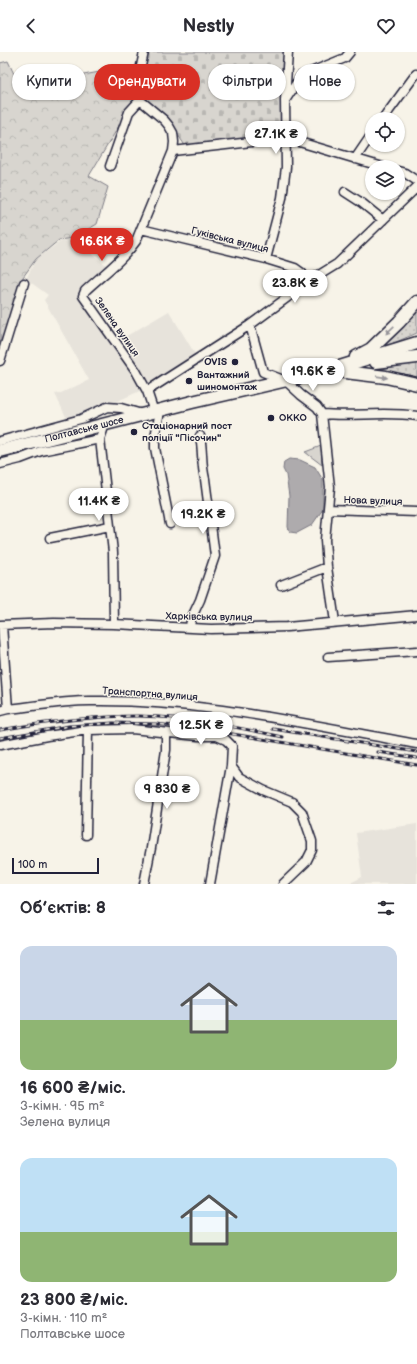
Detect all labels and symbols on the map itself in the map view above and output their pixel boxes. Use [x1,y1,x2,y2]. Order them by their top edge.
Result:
pin: 27.1K ₴ [239,121,313,155]
street label: Гуківська вулиця [190,225,270,256]
pin: 16.6K ₴ [65,228,139,262]
pin: 23.8K ₴ [258,270,332,304]
street label: Зелена вулиця [92,295,142,359]
one-way arrow [385,325,395,335]
place label: OVIS [204,356,227,368]
marker: OVIS [230,357,240,367]
pin: 19.6K ₴ [276,358,350,392]
place label: Вантажний шиномонтаж [197,369,258,393]
one-way arrow [376,374,389,380]
marker: Вантажний шиномонтаж [184,376,194,386]
place label: ОККО [279,412,307,424]
marker: ОККО [266,413,276,423]
street label: Полтавське шосе [44,414,125,445]
place label: Стаціонарний пост поліції "Пісочин" [142,420,232,444]
marker: Стаціонарний пост поліції "Пісочин" [129,427,139,437]
pin: 11.4K ₴ [62,488,136,522]
street label: Нова вулиця [343,494,403,508]
pin: 19.2K ₴ [166,501,240,535]
street label: Харківська вулиця [166,610,253,624]
street label: Транспортна вулиця [102,685,199,703]
pin: 12.5K ₴ [164,712,238,746]
pin: 9 830 ₴ [130,776,204,810]
scale bar [12,856,99,875]

